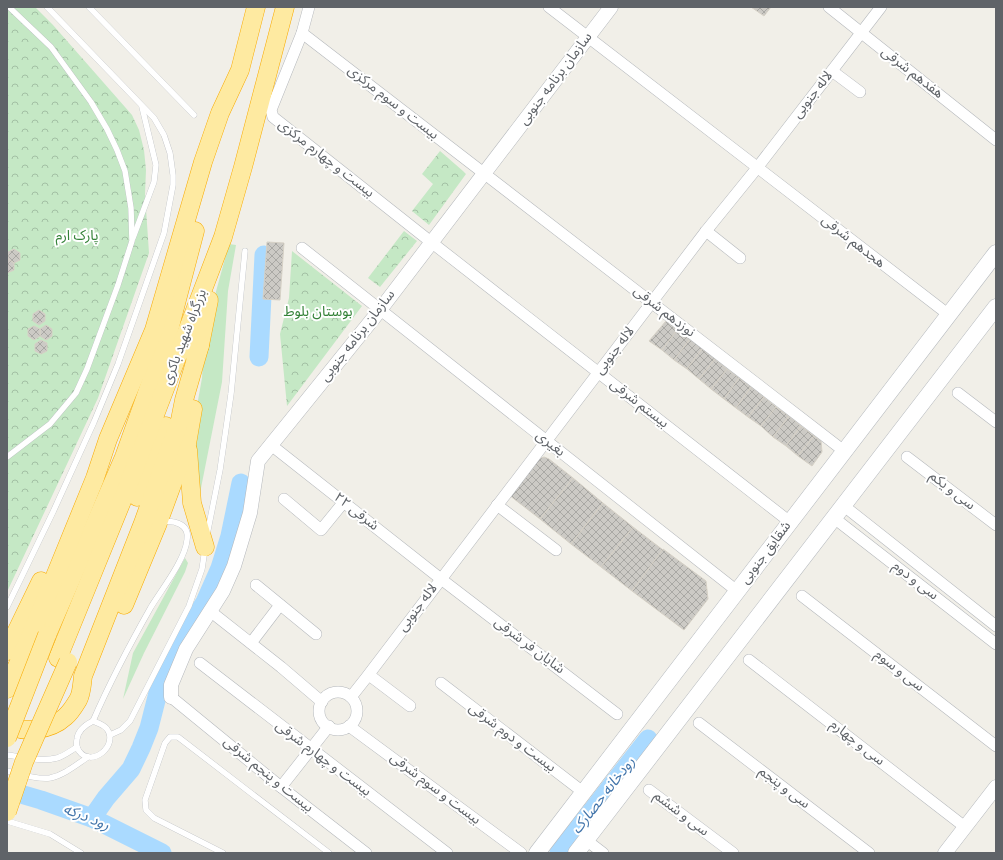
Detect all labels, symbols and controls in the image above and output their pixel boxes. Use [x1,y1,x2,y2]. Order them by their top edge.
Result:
street label: سازمان برنامه جنوبی [516,29,596,129]
street label: هفدهم شرقی [877,43,947,103]
street label: بیست و سوم مرکزی [343,62,442,145]
street label: لاله جنوبی [789,68,837,122]
street label: بیست و چهارم مرکزی [274,116,378,203]
street label: هجدهم شرقی [817,212,888,273]
park label: پارک ارم [55,228,99,246]
street label: نوزدهم شرقی [629,283,698,342]
street label: بزرگراه شهید باکری [159,287,211,387]
street label: سازمان برنامه جنوبی [317,287,399,385]
park label: بوستان بلوط [283,304,353,321]
street label: لاله جنوبی [591,324,639,378]
street label: بیستم شرقی [606,376,672,433]
street label: بغیری [532,427,568,461]
street label: سی و یکم [925,468,978,515]
street label: ۲۲ شرقی [330,489,382,535]
street label: شقایق جنوبی [737,518,795,588]
street label: سی و دوم [888,558,941,605]
street label: لاله جنوبی [394,581,442,635]
street label: شایان فر شرقی [490,614,568,678]
street label: سی و سوم [870,646,927,697]
street label: بیست و دوم شرقی [464,700,559,777]
street label: سی و چهارم [826,716,888,770]
street label: بیست و چهارم شرقی [271,717,375,802]
street label: بیست و پنجم شرقی [219,734,317,817]
street label: بیست و سوم شرقی [386,749,484,830]
water label: رودخانه حصارک [568,753,640,838]
street label: سی و پنجم [754,763,813,814]
street label: سی و ششم [649,788,712,841]
water label: رود درکه [60,800,112,836]

